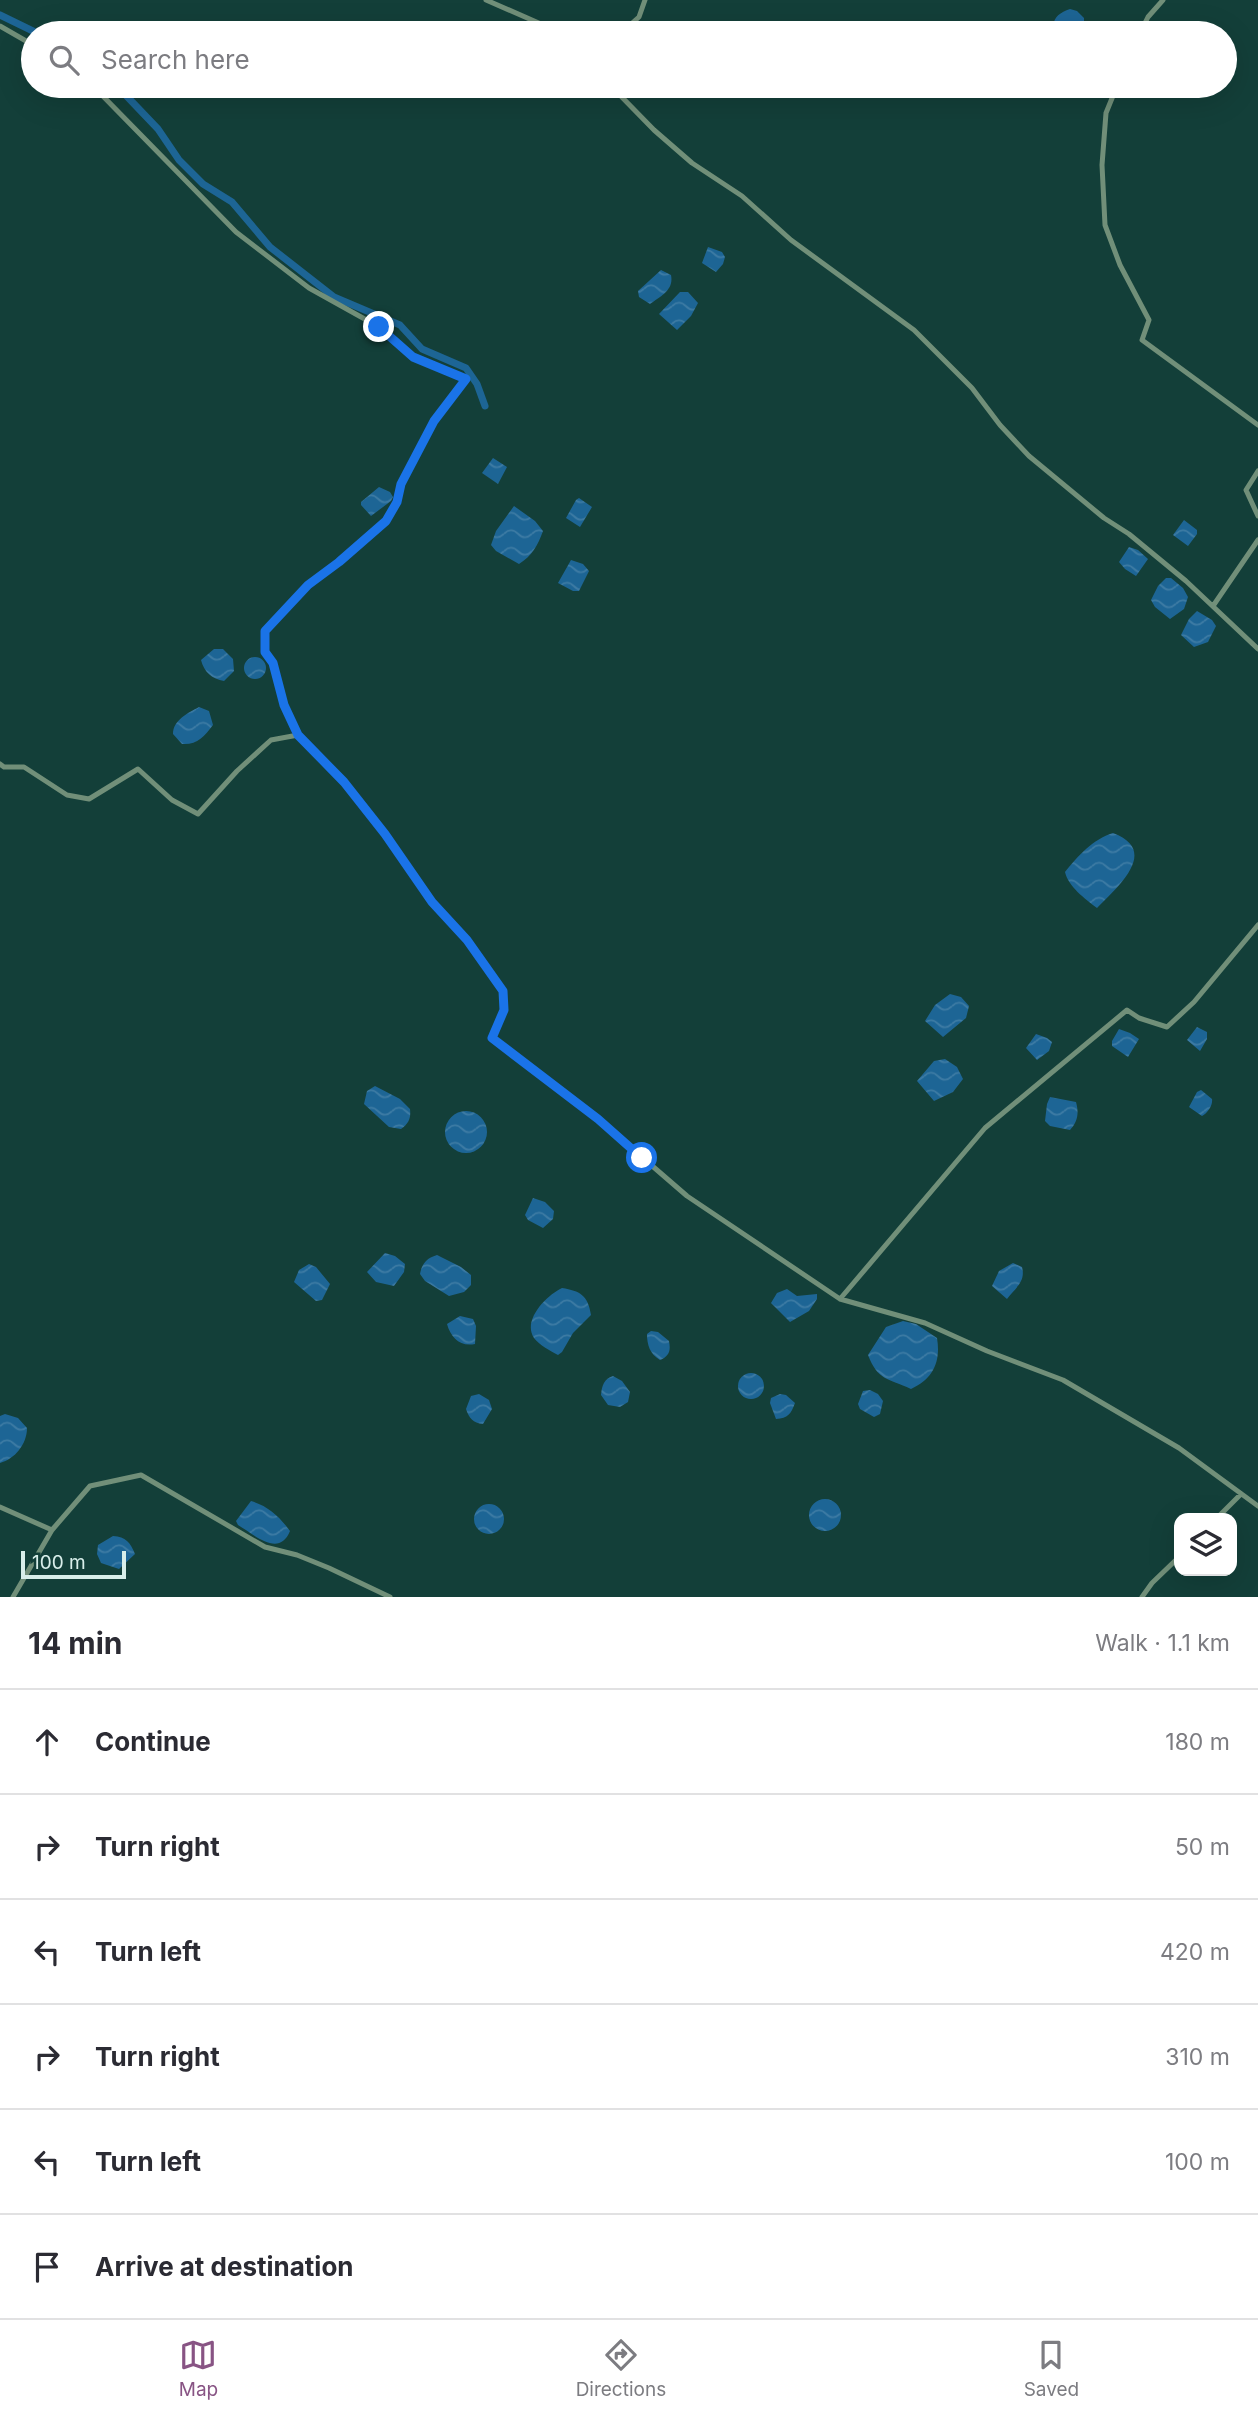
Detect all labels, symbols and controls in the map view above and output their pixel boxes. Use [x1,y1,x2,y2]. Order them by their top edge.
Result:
search box [21,21,1237,98]
icon: search [45,41,83,79]
text: Search here [101,44,250,75]
route end [363,311,394,342]
route start [626,1142,657,1173]
map controls [1174,1513,1237,1576]
button: layers [1174,1513,1237,1576]
scale bar [21,1548,126,1580]
text: 100 m [32,1551,86,1574]
text: 14 min [28,1625,123,1661]
text: Walk · 1.1 km [1095,1629,1230,1657]
icon: ahead [28,1723,66,1761]
text: Continue [95,1726,211,1757]
text: 180 m [1165,1728,1230,1756]
icon: right [28,1828,66,1866]
text: Turn right [95,1831,220,1862]
text: 50 m [1175,1833,1230,1861]
icon: left [28,1933,66,1971]
text: Turn left [95,1936,201,1967]
text: 420 m [1160,1938,1230,1966]
icon: right [28,2038,66,2076]
text: Turn right [95,2041,220,2072]
text: 310 m [1165,2043,1230,2071]
icon: left [28,2143,66,2181]
text: Turn left [95,2146,201,2177]
text: 100 m [1165,2148,1230,2176]
icon: arrive [28,2248,66,2286]
text: Arrive at destination [95,2251,354,2282]
tab: Map [179,2336,218,2401]
tab: Directions [576,2336,666,2401]
tab: Saved [1024,2336,1079,2401]

